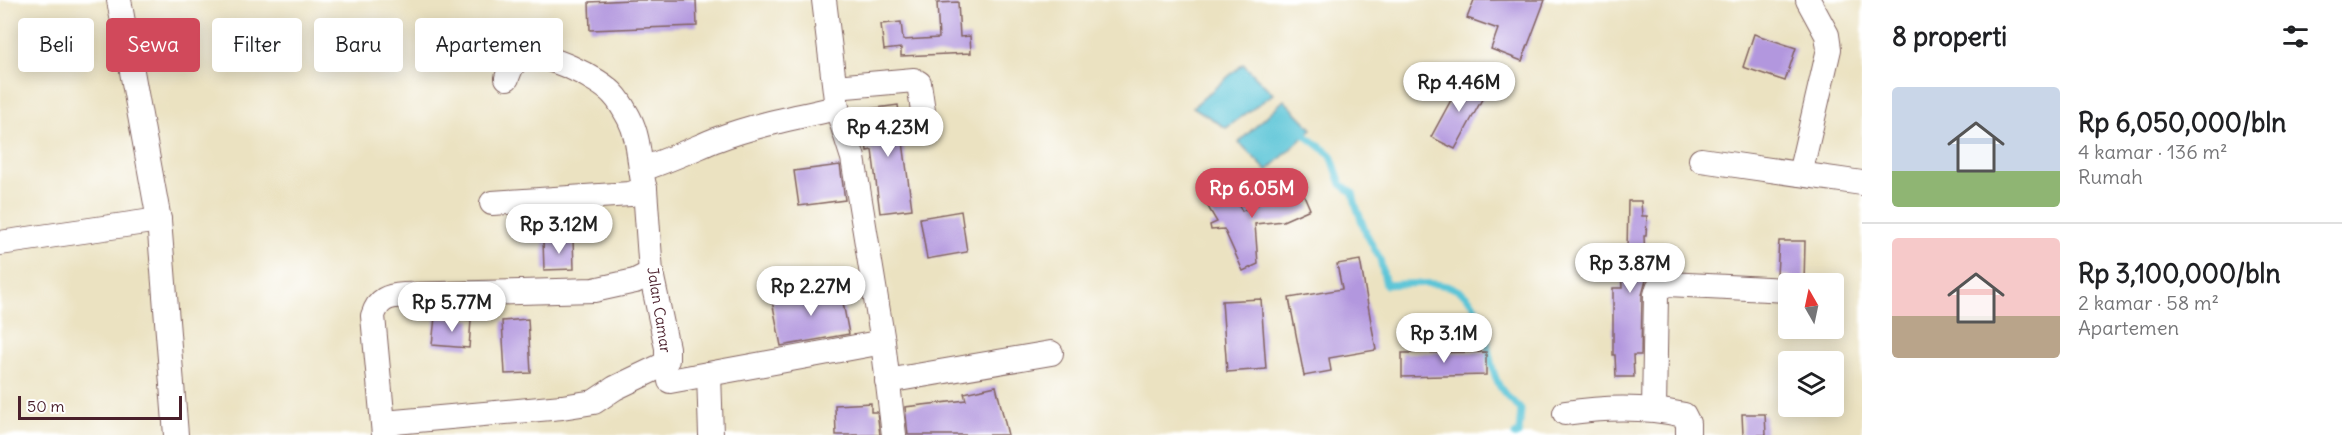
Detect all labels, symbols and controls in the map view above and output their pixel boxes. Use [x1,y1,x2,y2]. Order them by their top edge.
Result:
chip: Beli [18,18,94,72]
chip: Sewa [106,18,200,72]
chip: Filter [212,18,302,72]
chip: Baru [314,18,403,72]
chip: Apartemen [415,18,563,72]
text: 8 properti [1892,20,2007,53]
icon: filters [2279,20,2312,53]
pin: Rp 4.46M [1397,62,1521,113]
text: Rp 4.46M [1417,69,1501,94]
text: Rp 6,050,000/bln [2078,106,2286,139]
pin: Rp 4.23M [826,107,950,158]
icon: home [1940,111,2012,183]
text: Rp 4.23M [846,114,930,139]
text: 4 kamar · 136 m² [2078,139,2228,164]
text: Rumah [2078,164,2143,189]
pin: Rp 6.05M [1190,168,1314,219]
text: Rp 6.05M [1209,175,1295,200]
pin: Rp 3.12M [497,204,621,255]
text: Rp 3.12M [520,211,598,236]
pin: Rp 3.87M [1568,243,1692,294]
text: Rp 3.87M [1589,250,1671,275]
text: Rp 3,100,000/bln [2078,257,2280,290]
icon: home [1940,262,2012,334]
street label: Jalan Camar [643,266,676,354]
pin: Rp 2.27M [749,266,873,317]
text: Rp 2.27M [771,273,851,298]
north arrow [1778,273,1844,339]
map controls [1778,273,1844,417]
pin: Rp 5.77M [390,282,514,333]
text: Rp 5.77M [412,289,492,314]
text: 2 kamar · 58 m² [2078,290,2219,315]
pin: Rp 3.1M [1389,313,1499,364]
text: Apartemen [2078,315,2179,340]
text: Rp 3.1M [1410,320,1478,345]
button: layers [1778,351,1844,417]
scale bar [18,393,182,420]
text: 50 m [27,396,65,416]

